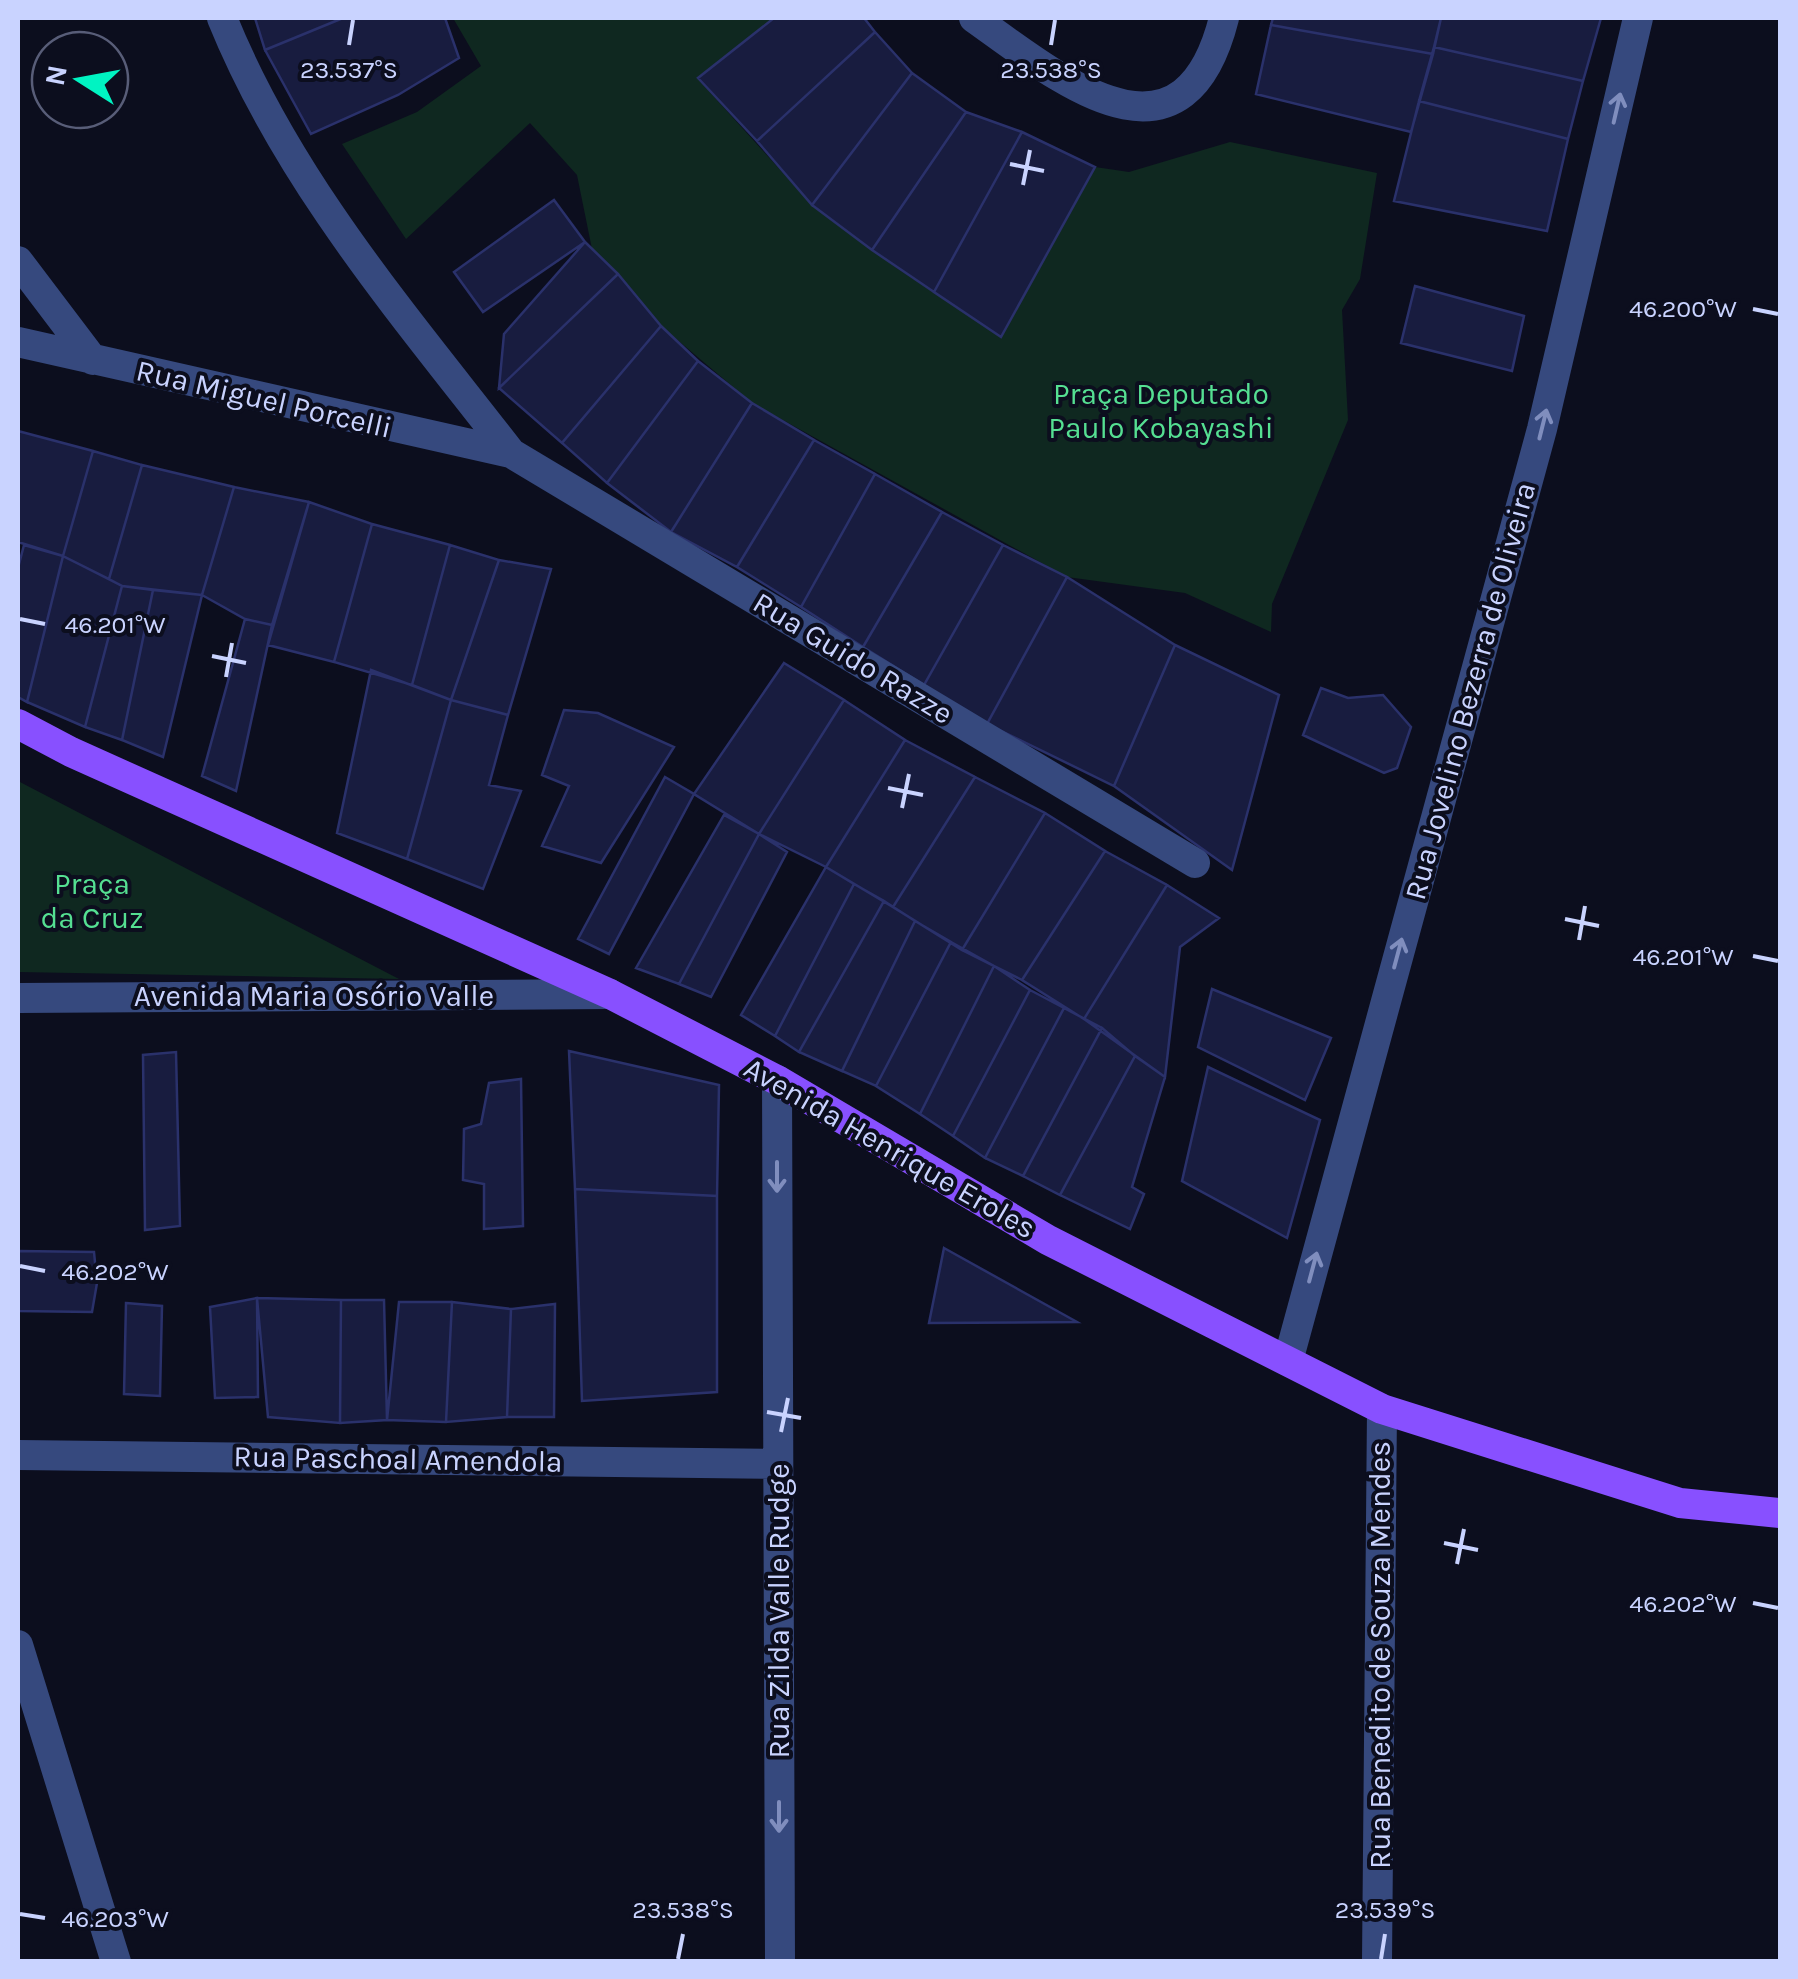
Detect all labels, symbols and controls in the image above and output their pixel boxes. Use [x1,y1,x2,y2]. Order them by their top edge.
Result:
north arrow [30,30,130,130]
text: 23.537°S [300,55,398,84]
text: 23.538°S [1000,55,1102,84]
text: N [38,62,74,88]
one-way arrow [1609,93,1627,125]
text: 46.200°W [1629,294,1737,323]
street label: Rua Miguel Porcelli [133,352,395,446]
park label: Praça Deputado Paulo Kobayashi [1048,376,1274,446]
one-way arrow [1534,409,1553,440]
street label: Rua Jovelino Bezerra de Oliveira [1397,478,1543,904]
street label: Rua Guido Razze [747,584,959,732]
text: 46.201°W [64,610,166,639]
park label: Praça da Cruz [40,866,144,936]
one-way arrow [1390,938,1409,969]
text: 46.201°W [1632,942,1734,971]
street label: Avenida Maria Osório Valle [134,978,494,1014]
street label: Avenida Henrique Eroles [738,1050,1042,1246]
one-way arrow [768,1160,786,1193]
one-way arrow [1305,1251,1324,1283]
text: 46.202°W [61,1257,169,1286]
street label: Rua Paschoal Amendola [233,1438,563,1480]
street label: Rua Benedito de Souza Mendes [1362,1441,1398,1869]
street label: Rua Zilda Valle Rudge [761,1463,797,1759]
text: 46.202°W [1629,1589,1737,1618]
one-way arrow [770,1800,788,1833]
text: 23.538°S [632,1895,734,1924]
text: 23.539°S [1335,1895,1435,1924]
text: 46.203°W [61,1904,169,1933]

